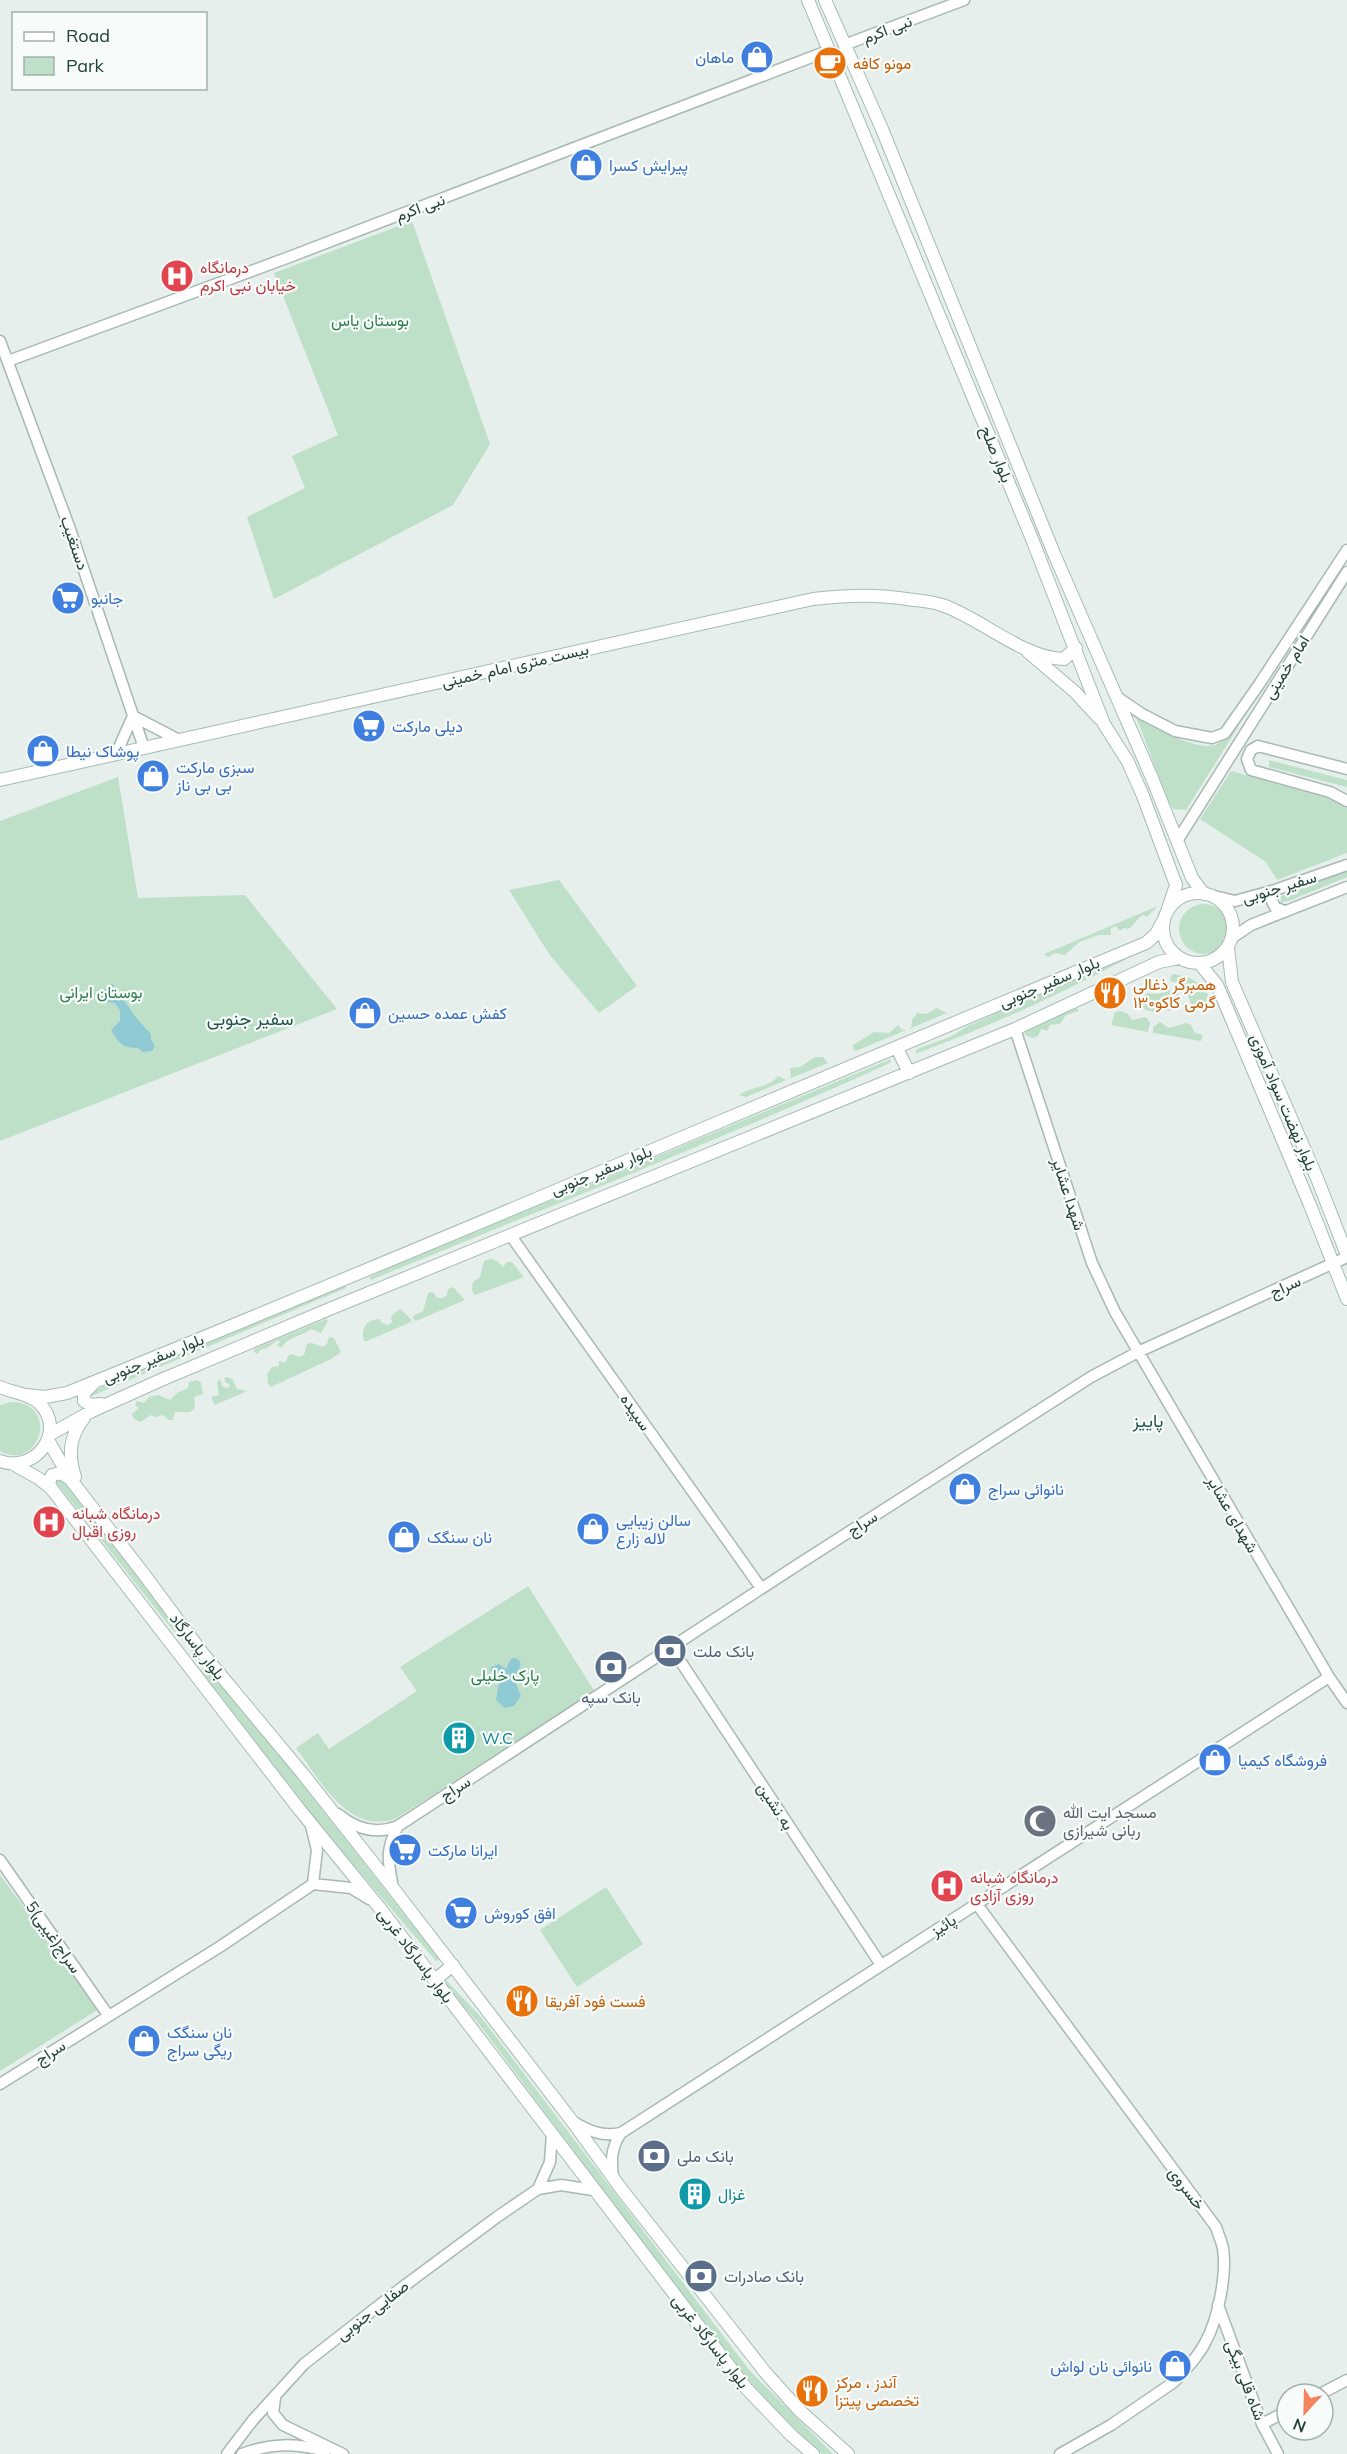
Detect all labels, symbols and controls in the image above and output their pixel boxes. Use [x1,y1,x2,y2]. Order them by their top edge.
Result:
street label: نبی اکرم [859,10,915,48]
legend [12,12,207,90]
text: Road [66,24,110,47]
shop icon: ماهان [739,39,775,75]
cafe icon: مونو کافه [812,45,848,81]
place label: ماهان [695,47,734,67]
place label: مونو کافه [853,53,911,74]
text: Park [66,54,105,77]
shop icon: پیرایش کسرا [568,147,604,183]
place label: پیرایش کسرا [609,155,688,177]
street label: نبی اکرم [392,189,448,226]
place label: درمانگاه خیابان نبی اکرم [200,257,296,296]
hospital icon: درمانگاه خیابان نبی اکرم [159,258,195,294]
park label: بوستان یاس [331,310,409,331]
street label: بلوار صلح [975,423,1017,486]
street label: دستغیب [56,513,94,573]
supermarket icon: جانبو [50,580,86,616]
place label: جانبو [91,588,123,609]
street label: امام خمینی [1259,631,1314,703]
street label: بیست متری امام خمینی [439,638,591,693]
supermarket icon: دیلی مارکت [351,708,387,744]
place label: دیلی مارکت [392,716,463,737]
shop icon: پوشاک نیطا [25,733,61,769]
place label: پوشاک نیطا [66,741,139,763]
place label: سبزی مارکت بی بی ناز [175,757,255,796]
shop icon: سبزی مارکت بی بی ناز [135,758,171,794]
street label: سفیر جنوبی [1239,866,1319,909]
street label: بلوار سفیر جنوبی [996,952,1103,1013]
place label: همبرگر ذغالی ۱۳۰گرمی کاکو [1133,974,1216,1013]
restaurant icon: همبرگر ذغالی ۱۳۰گرمی کاکو [1092,975,1128,1011]
park label: بوستان ایرانی [60,982,142,1003]
shop icon: کفش عمده حسین [347,995,383,1031]
place label: کفش عمده حسین [388,1003,507,1024]
district label: سفیر جنوبی [207,1007,293,1030]
street label: بلوار نهضت سواد آموزی [1245,1030,1322,1174]
street label: بلوار سفیر جنوبی [547,1141,655,1200]
street label: شهدا عشایر [1047,1154,1090,1233]
street label: سراج [1266,1270,1305,1303]
street label: بلوار سفیر جنوبی [99,1329,207,1388]
street label: سپیده [614,1390,656,1436]
district label: پاییز [1132,1409,1163,1433]
shop icon: نانوائی سراج [947,1471,983,1507]
street label: شهدای عشایر [1201,1471,1263,1557]
place label: نانوائی سراج [988,1479,1064,1501]
place label: درمانگاه شبانه روزی اقبال [72,1503,160,1542]
hospital icon: درمانگاه شبانه روزی اقبال [31,1504,67,1540]
street label: سراج [843,1506,882,1542]
place label: سالن زیبایی لاله زارع [616,1510,691,1550]
shop icon: سالن زیبایی لاله زارع [575,1511,611,1547]
shop icon: نان سنگک [386,1519,422,1555]
place label: نان سنگک [427,1527,492,1547]
street label: بلوار پاسارگاد [164,1609,230,1685]
bank icon: بانک ملت [652,1633,688,1669]
place label: بانک ملت [693,1641,754,1661]
bank icon: بانک سپه [593,1649,629,1685]
park label: پارک خلیلی [471,1665,539,1687]
place label: بانک سپه [581,1687,641,1709]
building icon: W.C [441,1720,477,1756]
place label: W.C [482,1728,513,1748]
shop icon: فروشگاه کیمیا [1197,1742,1233,1778]
place label: فروشگاه کیمیا [1238,1750,1327,1771]
street label: سراج [436,1771,475,1807]
street label: به نشین [752,1778,799,1834]
place label: مسجد ایت الله ربانی شیرازی [1063,1802,1157,1841]
mosque icon: مسجد ایت الله ربانی شیرازی [1022,1803,1058,1839]
supermarket icon: ایرانا مارکت [387,1832,423,1868]
place label: ایرانا مارکت [428,1840,498,1861]
place label: درمانگاه شبانه روزی آزادی [970,1867,1058,1906]
hospital icon: درمانگاه شبانه روزی آزادی [929,1868,965,1904]
supermarket icon: افق کوروش [443,1895,479,1931]
street label: 5سراج(غیبی) [20,1897,86,1978]
street label: بلوار پاسارگاد غربی [372,1903,458,2008]
place label: افق کوروش [484,1903,556,1924]
street label: پائیز [926,1909,961,1943]
restaurant icon: فست فود آفریقا [504,1983,540,2019]
place label: فست فود آفریقا [545,1991,645,2012]
place label: نان سنگک ریگی سراج [167,2022,232,2062]
shop icon: نان سنگک ریگی سراج [126,2023,162,2059]
street label: سراج [31,2035,70,2071]
bank icon: بانک ملی [636,2138,672,2174]
place label: بانک ملی [677,2146,734,2167]
street label: خسروى [1164,2163,1210,2214]
building icon: غزال [677,2176,713,2212]
place label: غزال [718,2184,745,2205]
bank icon: بانک صادرات [683,2258,719,2294]
place label: بانک صادرات [724,2266,804,2287]
street label: صفایی جنوبی [332,2275,413,2345]
street label: بلوار پاسارگاد غربی [666,2290,754,2393]
street label: شاه قلی بیگی [1221,2337,1270,2423]
shop icon: نانوائی نان لواش [1157,2348,1193,2384]
place label: نانوائی نان لواش [1050,2356,1152,2377]
place label: آندز ، مرکز تخصصی پیتزا [834,2372,919,2412]
restaurant icon: آندز ، مرکز تخصصی پیتزا [794,2373,830,2409]
north arrow [1275,2382,1335,2442]
text: N [1290,2414,1309,2437]

